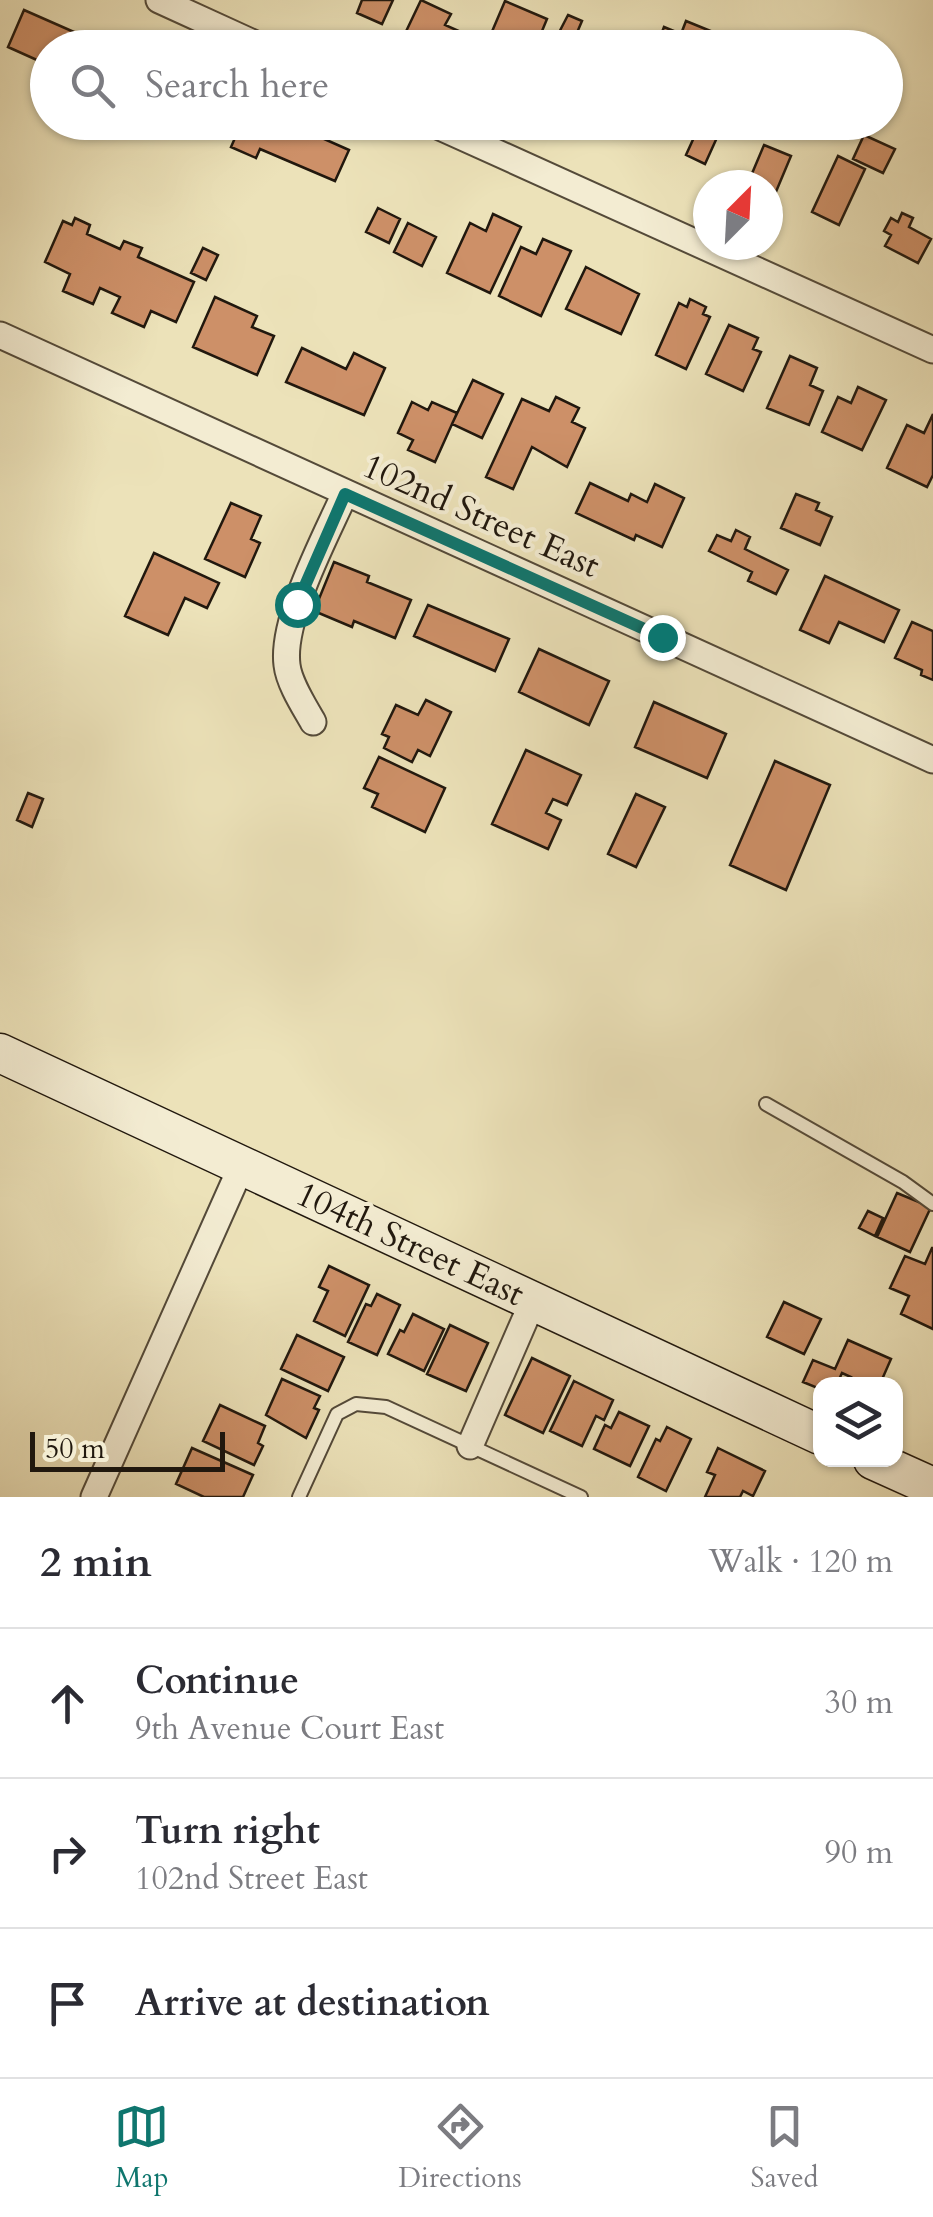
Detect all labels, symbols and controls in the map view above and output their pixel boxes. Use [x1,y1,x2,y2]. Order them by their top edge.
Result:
search box [30,30,903,140]
icon: search [65,58,120,113]
text: Search here [145,59,329,111]
north arrow [693,170,783,260]
street label: 102nd Street East [355,442,607,590]
route start [275,582,321,628]
route end [640,615,686,661]
street label: 104th Street East [288,1170,532,1318]
map controls [813,1377,903,1467]
button: layers [813,1377,903,1467]
scale bar [30,1427,225,1472]
text: 50 m [45,1430,105,1468]
text: 2 min [40,1534,152,1591]
text: Walk · 120 m [708,1540,893,1584]
text: Continue [135,1655,299,1707]
icon: ahead [40,1676,95,1731]
text: 30 m [825,1681,893,1725]
text: 9th Avenue Court East [135,1707,444,1751]
text: Turn right [135,1805,320,1857]
icon: right [40,1826,95,1881]
text: 90 m [825,1831,893,1875]
text: 102nd Street East [135,1857,368,1901]
icon: arrive [40,1976,95,2031]
text: Arrive at destination [135,1977,490,2029]
tab: Map [114,2099,169,2197]
tab: Directions [398,2099,522,2197]
tab: Saved [751,2099,819,2197]

